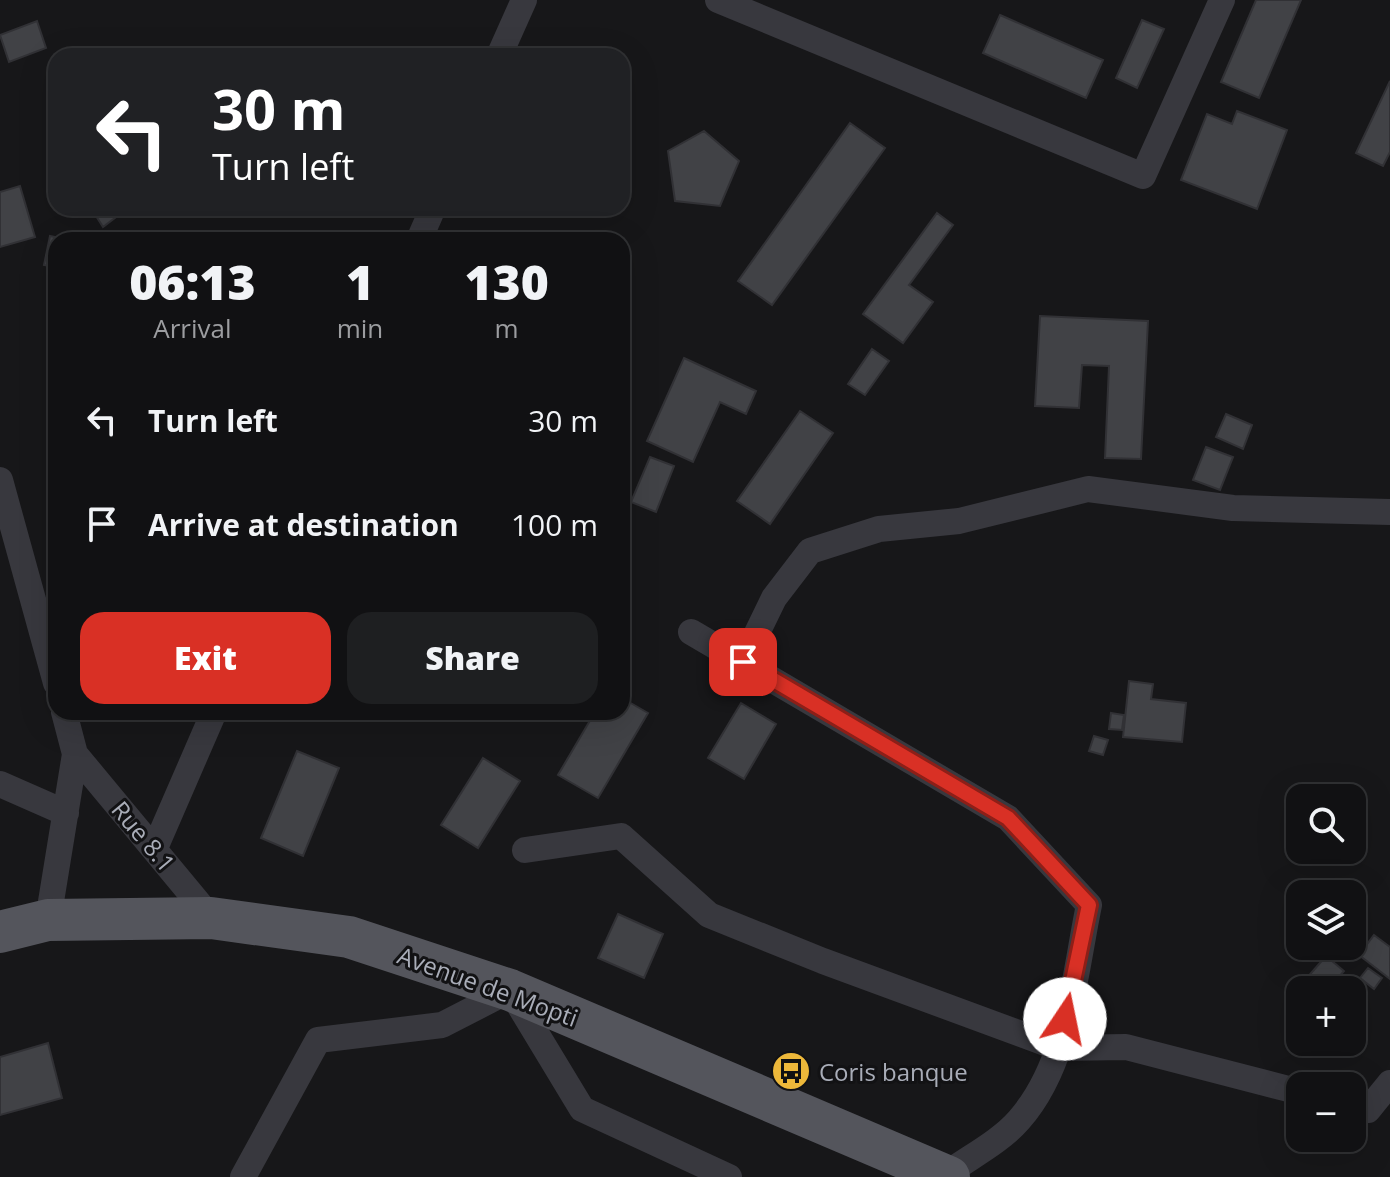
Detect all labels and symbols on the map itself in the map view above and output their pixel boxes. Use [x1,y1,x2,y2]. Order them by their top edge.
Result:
pin [709,628,777,696]
street label: Rue 8.1 [105,794,183,878]
street label: Avenue de Mopti [393,938,583,1034]
position arrow [1023,977,1107,1061]
bus stop icon: Coris banque [770,1050,812,1092]
place label: Coris banque [819,1055,968,1088]

